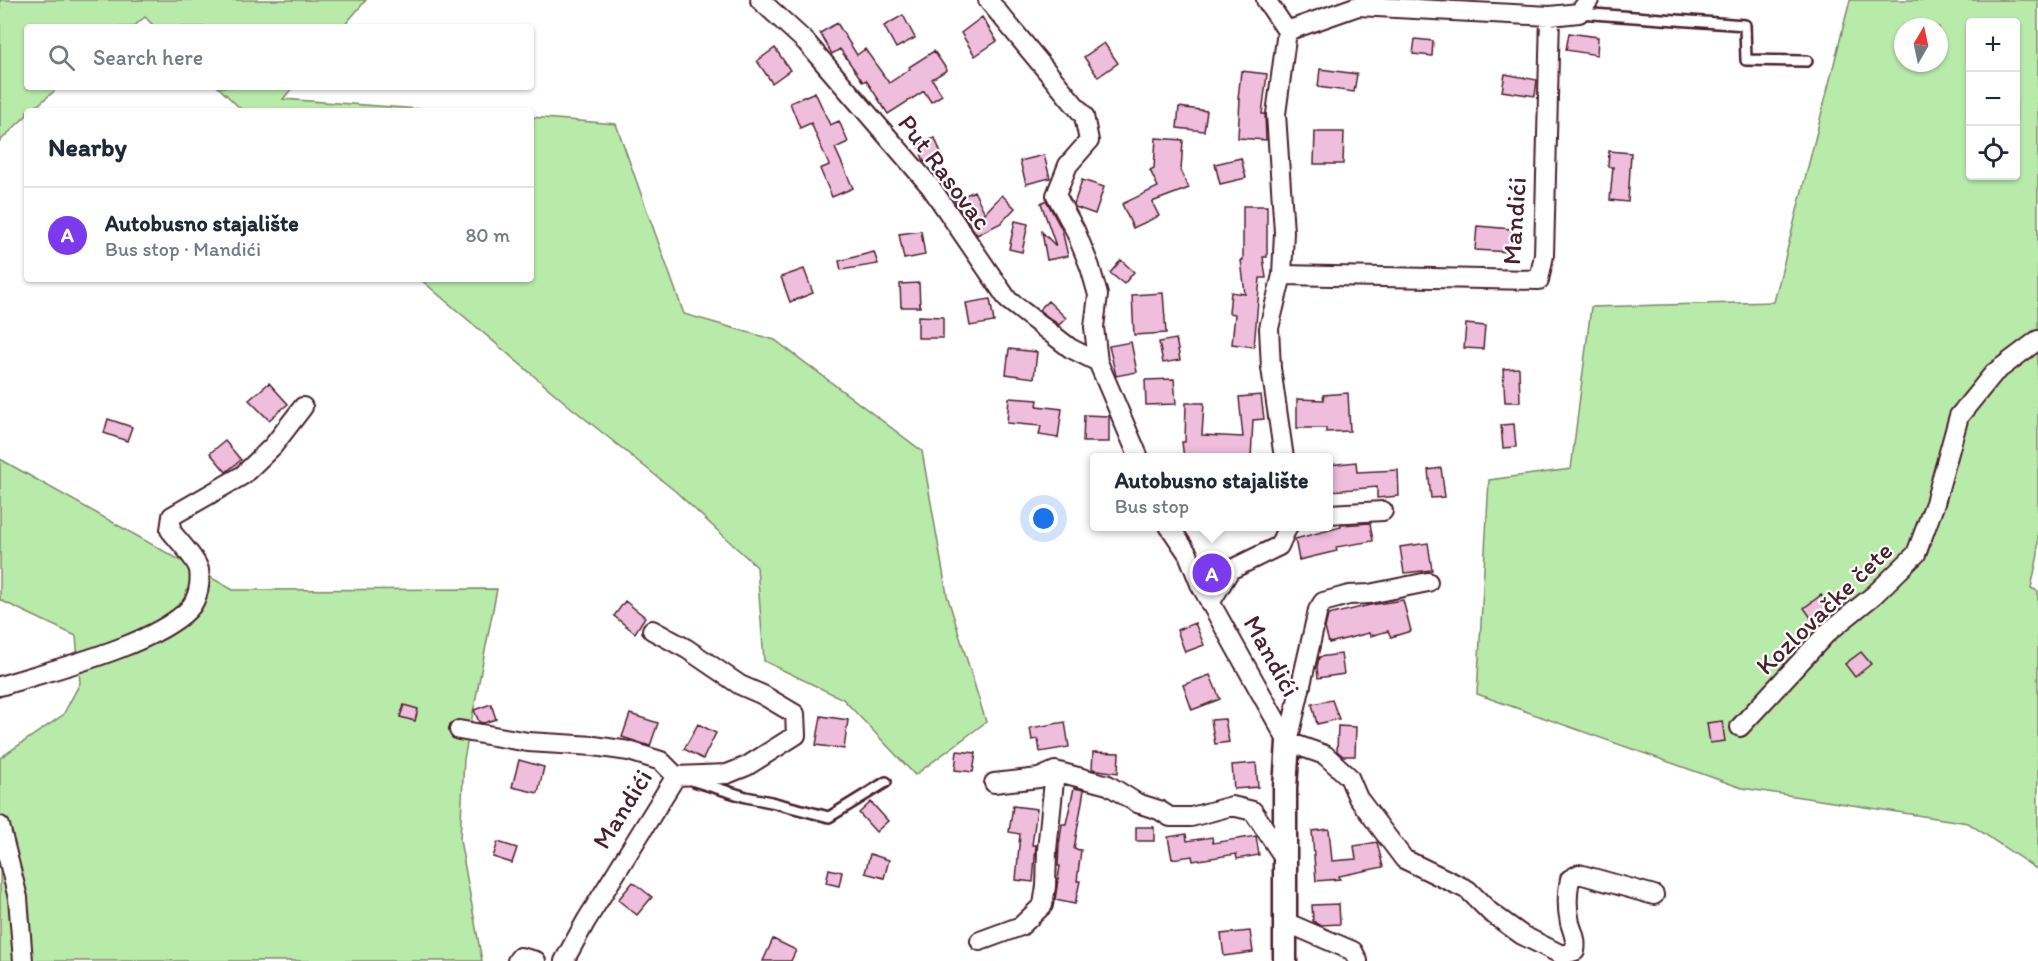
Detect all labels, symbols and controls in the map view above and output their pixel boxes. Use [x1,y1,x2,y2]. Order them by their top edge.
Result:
north arrow [1894,18,1948,72]
map controls [1966,18,2020,180]
button: + [1966,18,2020,72]
search box [24,24,534,90]
icon: search [45,41,78,74]
text: Search here [93,44,203,71]
button: − [1966,72,2020,126]
street label: Put Rasovac [891,108,999,236]
button: locate [1966,126,2020,180]
text: Nearby [48,131,127,163]
street label: Mandići [1495,176,1533,266]
text: Autobusno stajalište [105,210,299,237]
text: A [61,223,74,247]
text: 80 m [465,223,510,247]
text: Bus stop · Mandići [105,237,261,261]
popup [1090,453,1333,531]
text: Autobusno stajalište [1115,467,1308,494]
text: Bus stop [1115,494,1189,518]
your location [1029,504,1058,533]
street label: Kozlovačke čete [1749,535,1899,681]
pin: A [1192,550,1232,596]
street label: Mandići [1237,610,1307,702]
street label: Mandići [585,763,659,855]

